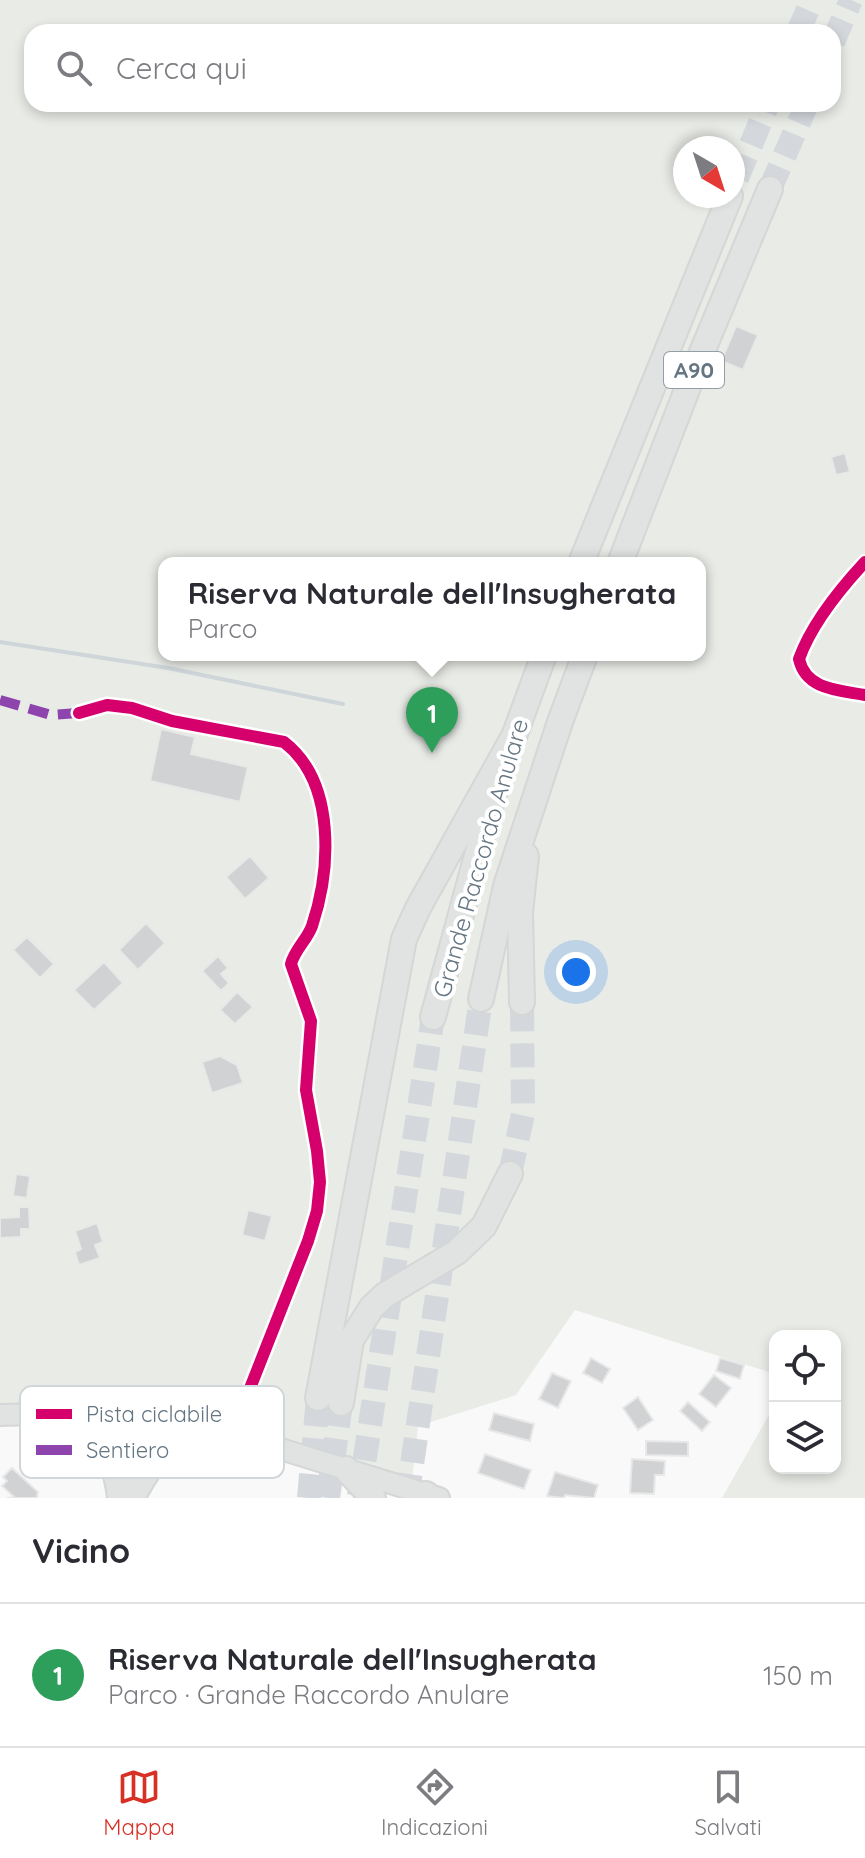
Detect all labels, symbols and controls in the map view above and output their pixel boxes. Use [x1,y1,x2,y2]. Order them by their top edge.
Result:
search box [24,24,841,112]
icon: search [52,46,96,90]
text: Cerca qui [116,49,247,87]
north arrow [673,136,745,208]
road number: A90 [664,352,724,388]
popup [158,557,706,661]
text: Riserva Naturale dell'Insugherata [188,574,676,612]
text: Parco [188,612,257,645]
pin: 1 [406,687,458,753]
street label: Grande Raccordo Anulare [426,715,534,1001]
your location [556,952,596,992]
map controls [769,1330,841,1474]
button: locate [769,1330,841,1402]
legend [20,1386,284,1478]
text: Pista ciclabile [86,1400,222,1428]
button: layers [769,1402,841,1474]
text: Sentiero [86,1436,169,1464]
text: Vicino [32,1529,130,1572]
text: Riserva Naturale dell'Insugherata [108,1640,597,1678]
text: 1 [53,1659,63,1692]
text: 150 m [763,1659,833,1692]
text: Parco · Grande Raccordo Anulare [108,1678,510,1711]
tab: Mappa [103,1765,175,1841]
tab: Indicazioni [381,1765,488,1841]
tab: Salvati [694,1765,762,1841]

